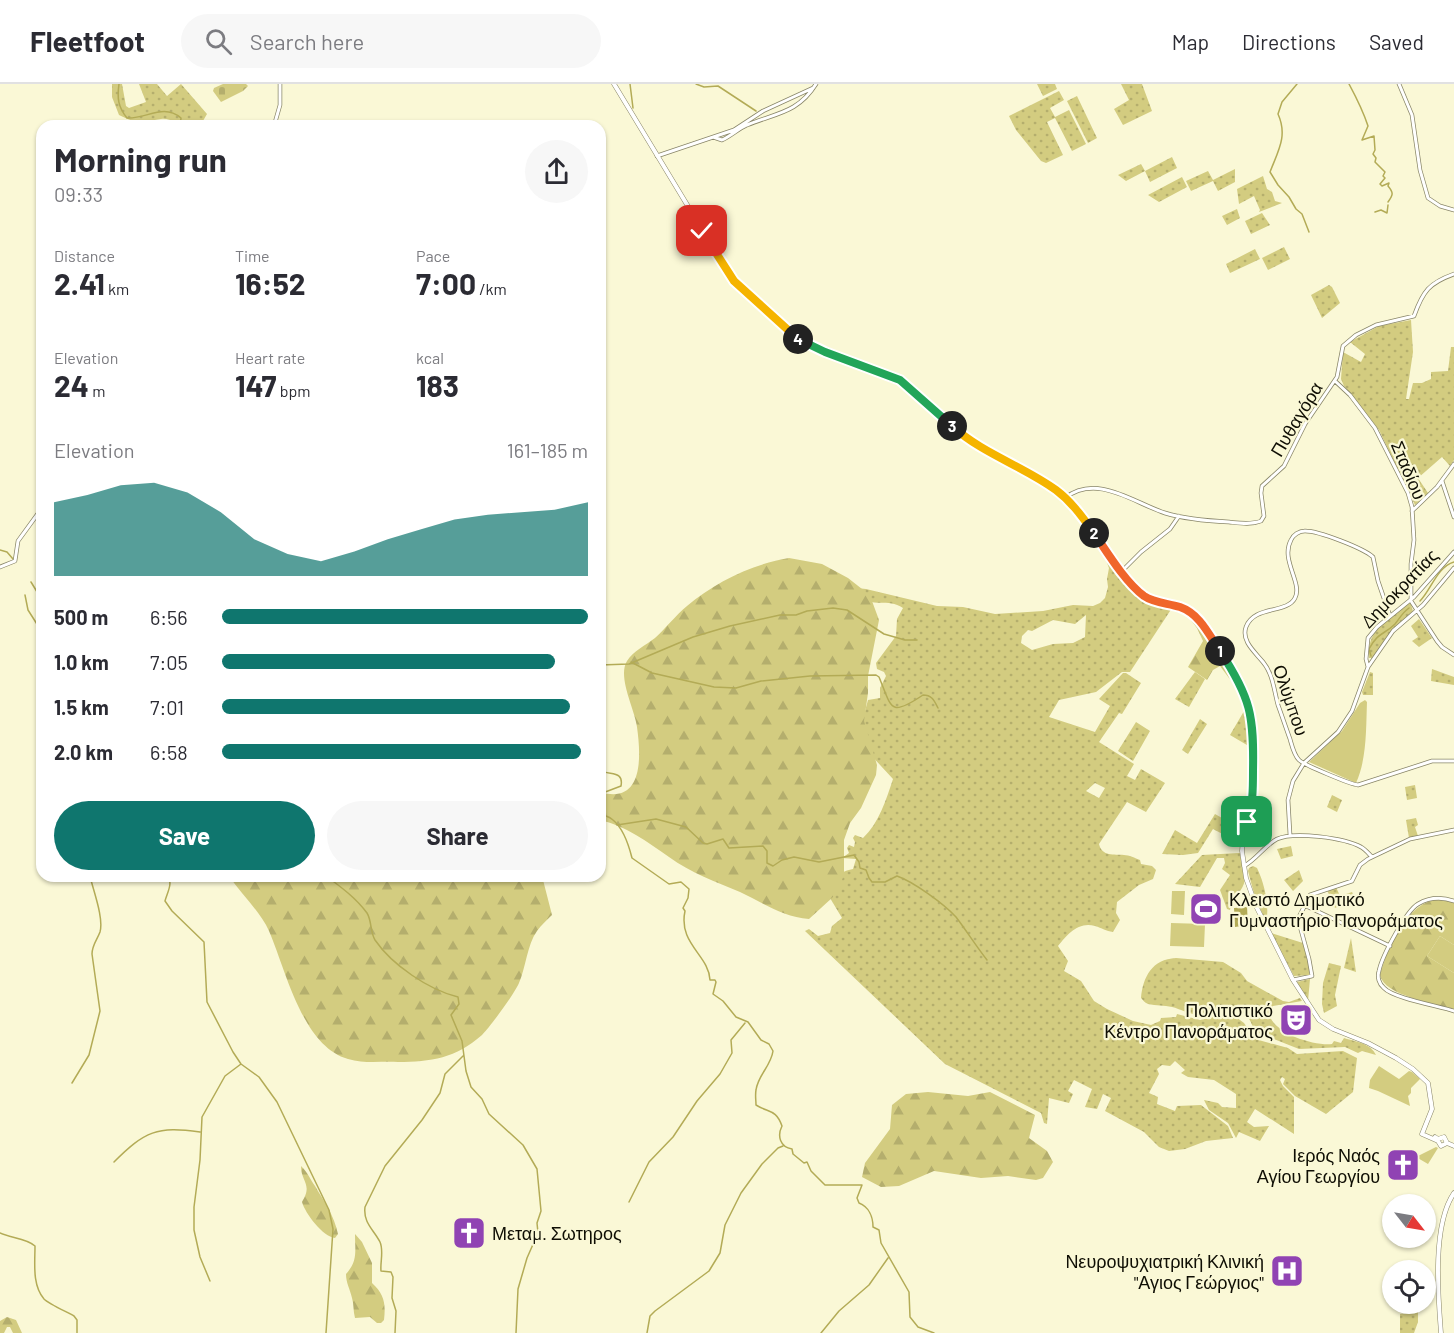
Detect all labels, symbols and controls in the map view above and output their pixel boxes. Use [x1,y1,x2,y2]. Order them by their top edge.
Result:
search box [181,14,601,68]
text: Fleetfoot [30,24,145,58]
icon: search [202,25,235,58]
text: Search here [250,28,364,54]
text: Map [1172,29,1209,54]
text: Directions [1242,29,1336,54]
text: Saved [1369,29,1424,54]
text: Morning run [54,139,227,179]
button: share [525,140,588,203]
text: 09:33 [54,182,103,206]
pin [676,205,727,256]
icon: check [685,214,718,247]
text: Distance [54,246,115,265]
text: Time [235,246,270,265]
text: Pace [416,246,450,265]
text: 2.41 [54,265,105,301]
text: 16:52 [235,265,306,301]
text: 7:00 [416,265,476,301]
text: km [105,279,129,298]
text: /km [476,279,507,298]
pin: 4 [783,324,813,354]
text: 4 [793,329,803,348]
text: Elevation [54,348,118,367]
text: Heart rate [235,348,305,367]
text: kcal [416,348,444,367]
text: 24 [54,367,89,403]
text: 147 [235,367,277,403]
text: 183 [416,367,459,403]
street label: Πυθαγόρα [1265,378,1327,460]
text: m [89,381,105,400]
text: bpm [277,381,311,400]
pin: 3 [937,411,967,441]
text: 3 [948,416,956,435]
street label: Σταδίου [1387,437,1431,503]
text: Elevation [54,438,135,462]
text: 161–185 m [507,438,588,462]
pin: 2 [1079,518,1109,548]
text: 2 [1090,523,1098,542]
street label: Δημοκρατίας [1356,544,1442,632]
text: 500 m [54,605,108,629]
text: 6:56 [150,605,188,629]
pin: 1 [1205,636,1235,666]
text: 1 [1217,641,1223,660]
text: 1.0 km [54,650,109,674]
text: 7:05 [150,650,188,674]
street label: Ολύμπου [1269,662,1313,738]
text: 1.5 km [54,695,109,719]
text: 7:01 [150,695,184,719]
text: 2.0 km [54,740,113,764]
text: 6:58 [150,740,188,764]
pin [1221,796,1272,847]
button: Save [54,801,315,870]
button: Share [327,801,588,870]
icon: arrive [1230,805,1263,838]
place label: Κλειστό Δημοτικό Γυμναστήριο Πανοράματος [1229,888,1443,931]
sports icon: Κλειστό Δημοτικό Γυμναστήριο Πανοράματος [1188,891,1224,927]
place label: Πολιτιστικό Κέντρο Πανοράματος [1104,999,1273,1042]
theatre icon: Πολιτιστικό Κέντρο Πανοράματος [1278,1002,1314,1038]
place label: Ιερός Ναός Αγίου Γεωργίου [1257,1144,1380,1187]
church icon: Ιερός Ναός Αγίου Γεωργίου [1385,1147,1421,1183]
north arrow [1382,1194,1436,1248]
map controls [1382,1194,1436,1314]
church icon: Μεταμ. Σωτηρος [451,1215,487,1251]
place label: Μεταμ. Σωτηρος [492,1222,622,1244]
place label: Νευροψυχιατρική Κλινική "Αγιος Γεώργιος" [1065,1250,1264,1293]
hospital icon: Νευροψυχιατρική Κλινική "Αγιος Γεώργιος" [1269,1253,1305,1289]
button: locate [1382,1260,1436,1314]

